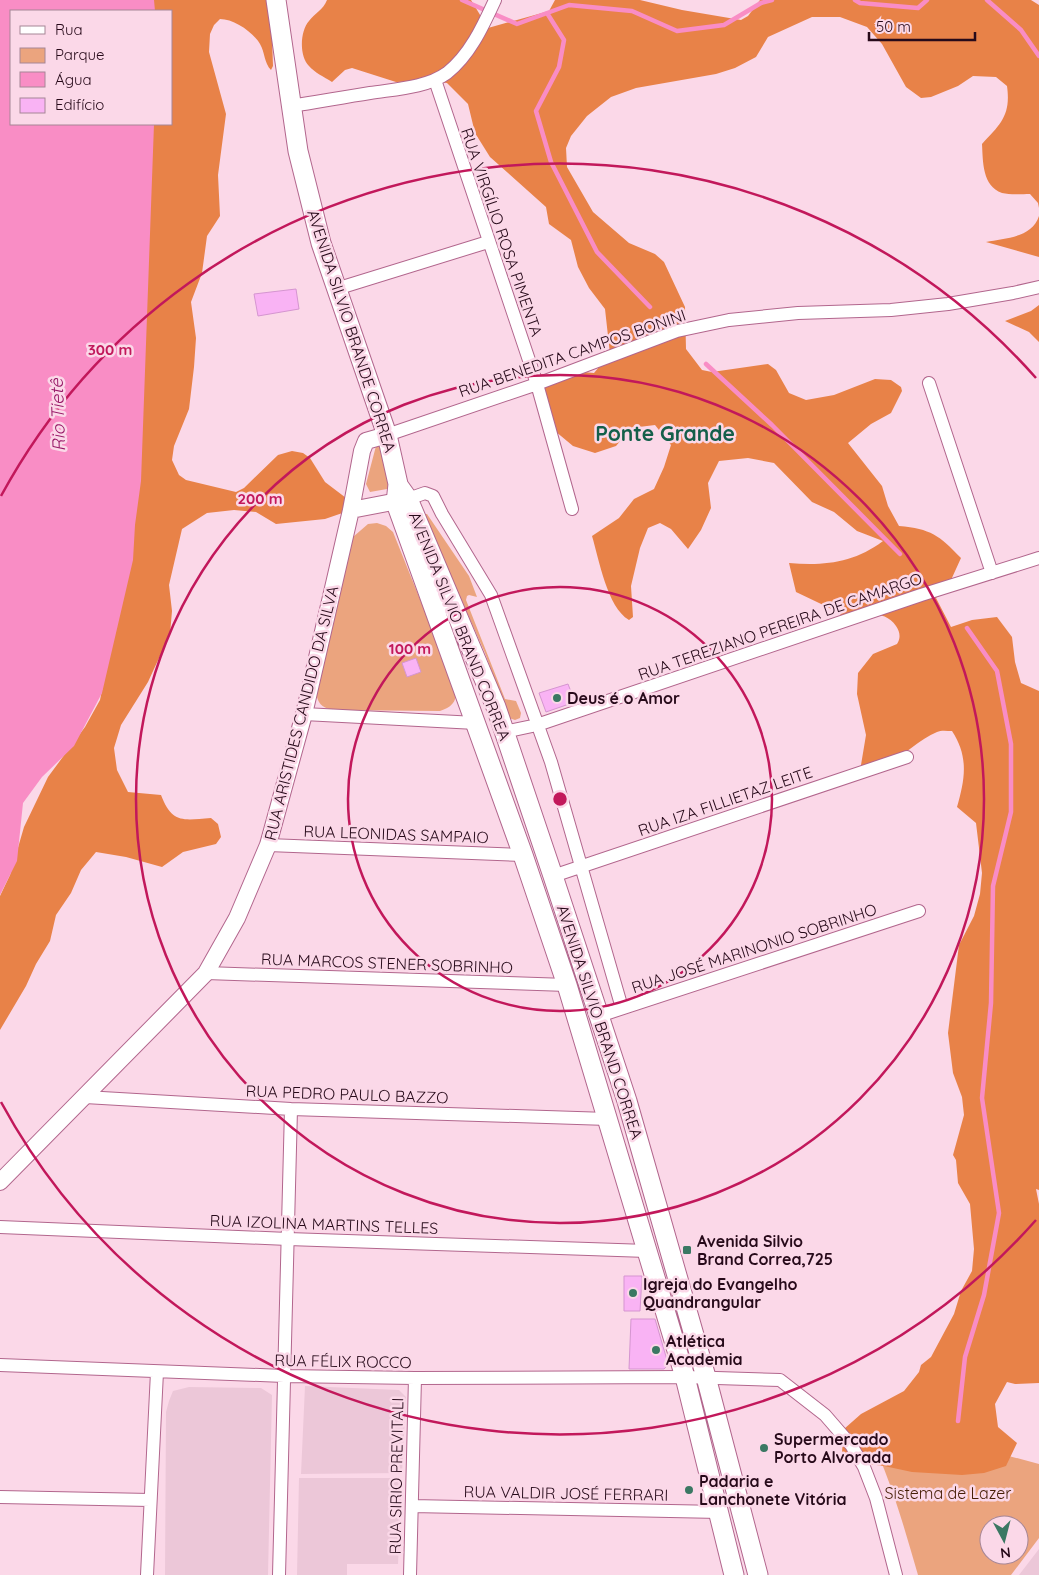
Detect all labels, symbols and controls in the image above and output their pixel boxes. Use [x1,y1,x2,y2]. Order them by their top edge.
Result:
legend [10,10,172,125]
scale bar [869,10,975,42]
text: 50 m [876,17,911,36]
text: Rua [55,20,83,39]
text: Parque [55,45,105,64]
text: Água [55,70,92,89]
text: Edifício [55,95,104,114]
street label: RUA VIRGÍLIO ROSA PIMENTA [457,125,547,339]
street label: AVENIDA SILVIO BRANDE CORREA [303,207,401,455]
street label: RUA BENEDITA CAMPOS BONINI [456,305,688,401]
text: 300 m [88,340,132,359]
water label: Rio Tietê [45,377,70,452]
district label: Ponte Grande [595,420,735,446]
text: 200 m [238,489,283,508]
street label: AVENIDA SILVIO BRAND CORREA [405,509,515,743]
street label: RUA TEREZIANO PEREIRA DE CAMARGO [635,568,925,684]
street label: RUA ARISTIDES CANDIDO DA SILVA [260,584,342,842]
text: 100 m [389,639,431,658]
place label: Deus é o Amor [567,688,680,708]
marker: Deus é o Amor [551,692,563,704]
street label: RUA IZA FILLIETAZ LEITE [635,762,815,840]
centre of rings [551,790,569,808]
street label: RUA LEONIDAS SAMPAIO [303,821,489,847]
street label: RUA JOSÉ MARINONIO SOBRINHO [629,899,879,997]
street label: AVENIDA SILVIO BRAND CORREA [553,902,647,1142]
street label: RUA MARCOS STENER SOBRINHO [261,949,513,977]
street label: RUA PEDRO PAULO BAZZO [245,1080,449,1108]
street label: RUA IZOLINA MARTINS TELLES [209,1210,439,1238]
place label: Avenida Silvio Brand Correa,725 [697,1231,833,1269]
marker: Avenida Silvio Brand Correa,725 [681,1244,693,1256]
place label: Igreja do Evangelho Quandrangular [643,1274,798,1312]
marker: Igreja do Evangelho Quandrangular [627,1287,639,1299]
place label: Atlética Academia [666,1331,743,1369]
marker: Atlética Academia [650,1344,662,1356]
street label: RUA FÉLIX ROCCO [274,1350,412,1372]
street label: RUA SIRIO PREVITALI [385,1398,407,1554]
place label: Supermercado Porto Alvorada [774,1429,891,1467]
marker: Supermercado Porto Alvorada [758,1442,770,1454]
place label: Padaria e Lanchonete Vitória [699,1471,847,1509]
street label: RUA VALDIR JOSÉ FERRARI [463,1481,669,1505]
park label: Sistema de Lazer [885,1483,1011,1503]
marker: Padaria e Lanchonete Vitória [683,1484,695,1496]
north arrow [979,1515,1029,1565]
text: N [999,1543,1012,1562]

